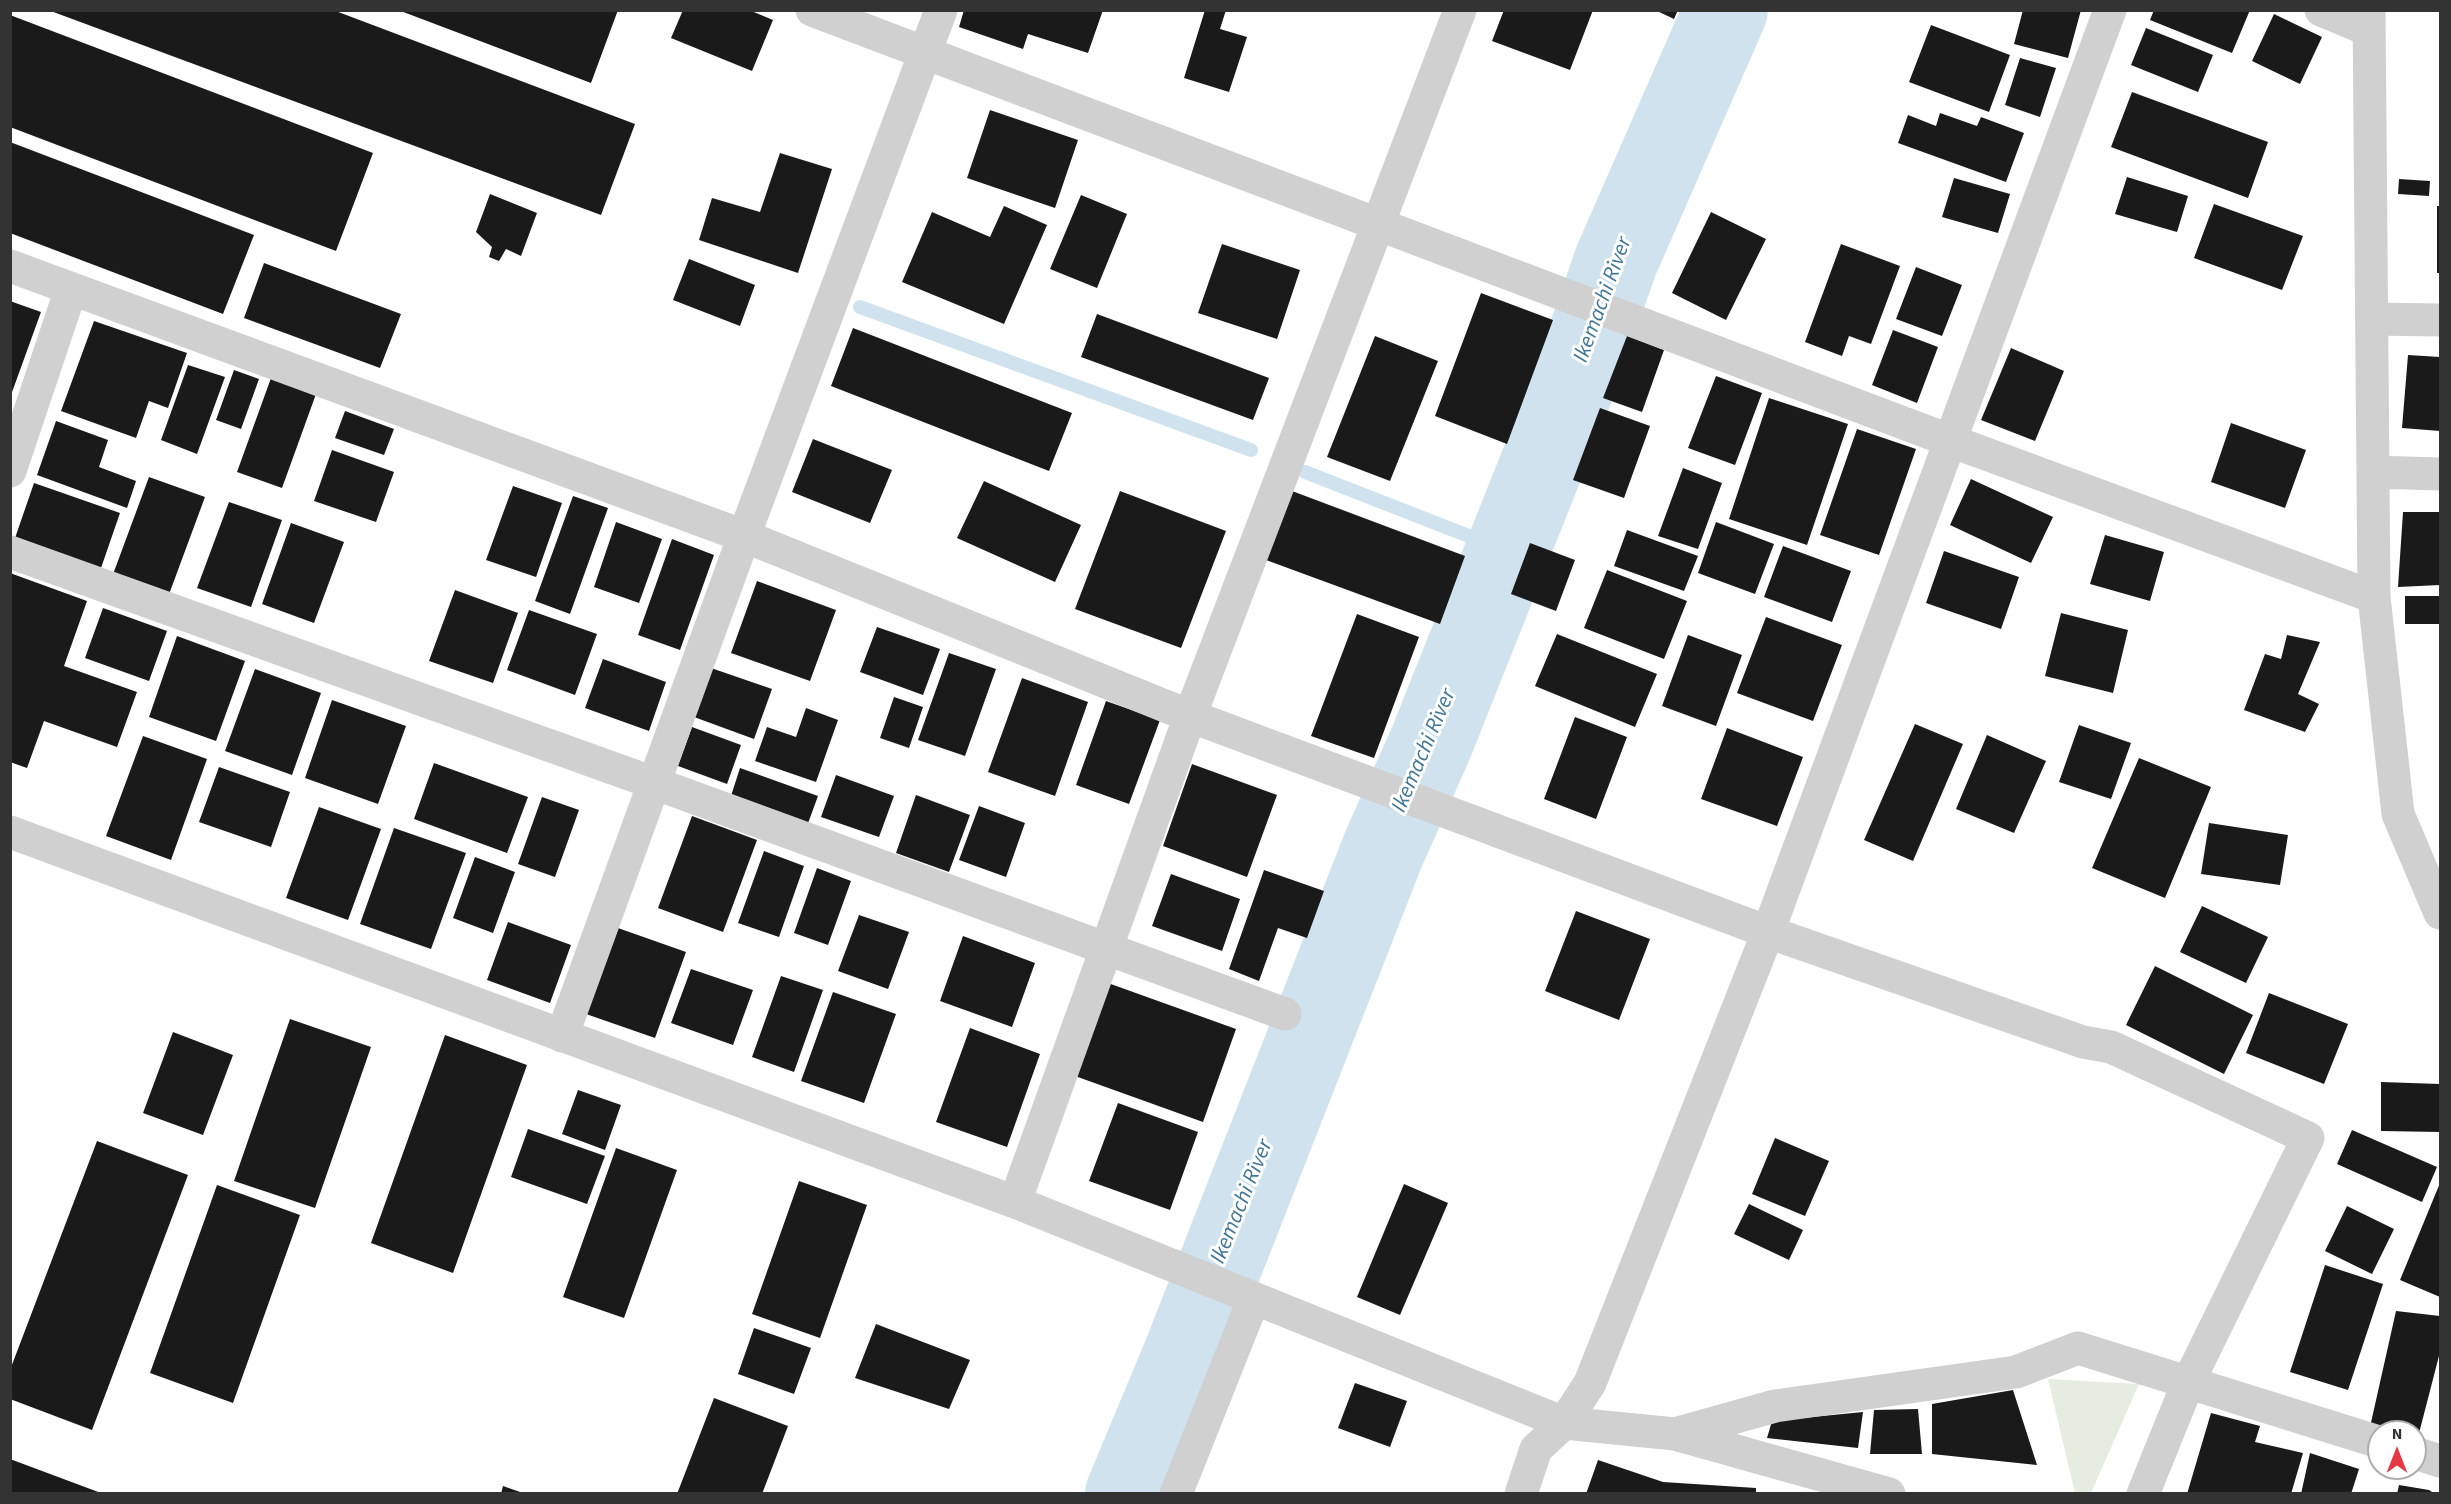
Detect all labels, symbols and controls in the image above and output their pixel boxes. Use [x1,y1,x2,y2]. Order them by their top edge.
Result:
water label: Ikemachi River [1569,234,1639,366]
water label: Ikemachi River [1387,685,1463,817]
water label: Ikemachi River [1206,1136,1280,1268]
north arrow [2367,1420,2427,1480]
text: N [2392,1423,2402,1445]

